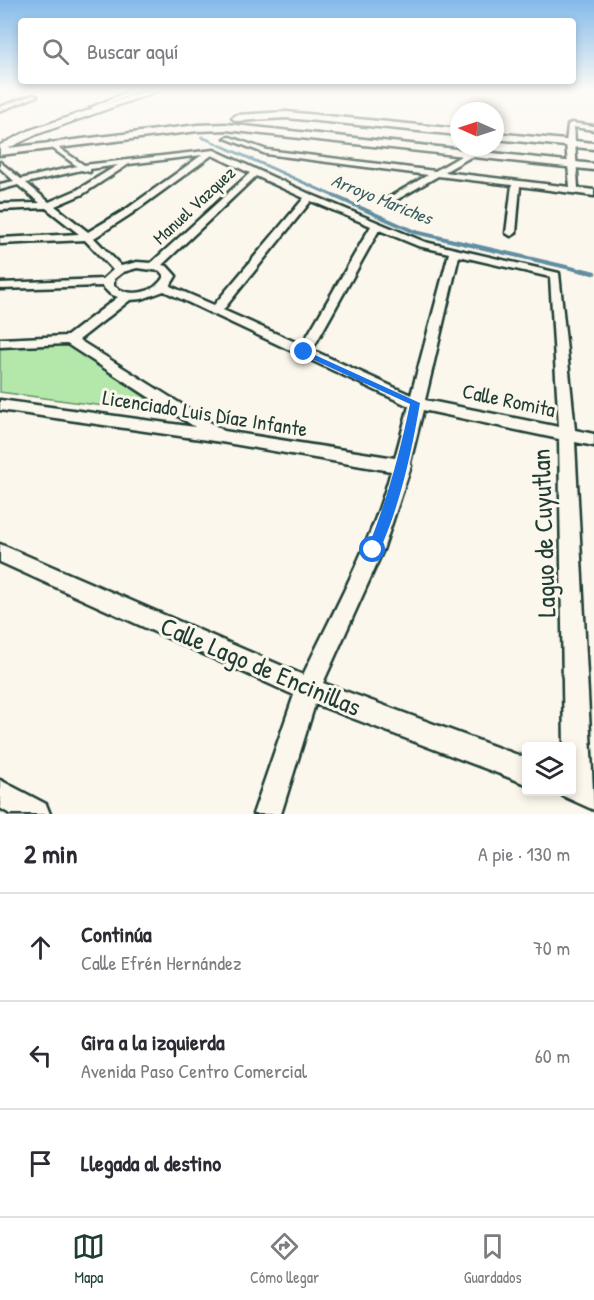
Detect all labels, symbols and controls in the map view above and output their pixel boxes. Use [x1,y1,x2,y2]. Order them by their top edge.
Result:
search box [18,18,576,84]
icon: search [39,35,72,68]
text: Buscar aquí [87,36,179,66]
north arrow [450,102,504,156]
street label: Manuel Vazquez [147,160,241,250]
water label: Arroyo Mariches [328,168,438,231]
route end [290,338,316,364]
street label: Calle Romita [460,376,558,424]
street label: Licenciado Luis Díaz Infante [101,382,309,444]
street label: Laguo de Cuyutlan [523,448,563,618]
route start [359,536,385,562]
street label: Calle Lago de Encinillas [155,608,367,724]
map controls [522,742,576,796]
button: layers [522,742,576,796]
text: 2 min [24,836,77,871]
text: A pie · 130 m [478,840,570,867]
text: Continúa [81,919,152,949]
icon: ahead [24,931,57,964]
text: 70 m [533,934,570,961]
text: Calle Efrén Hernández [81,949,242,976]
text: Gira a la izquierda [81,1027,225,1057]
icon: left [24,1039,57,1072]
text: 60 m [535,1042,570,1069]
text: Avenida Paso Centro Comercial [81,1057,307,1084]
icon: arrive [24,1147,57,1180]
text: Llegada al destino [81,1148,221,1178]
tab: Mapa [72,1230,105,1288]
tab: Cómo llegar [250,1230,319,1288]
tab: Guardados [464,1230,522,1288]

